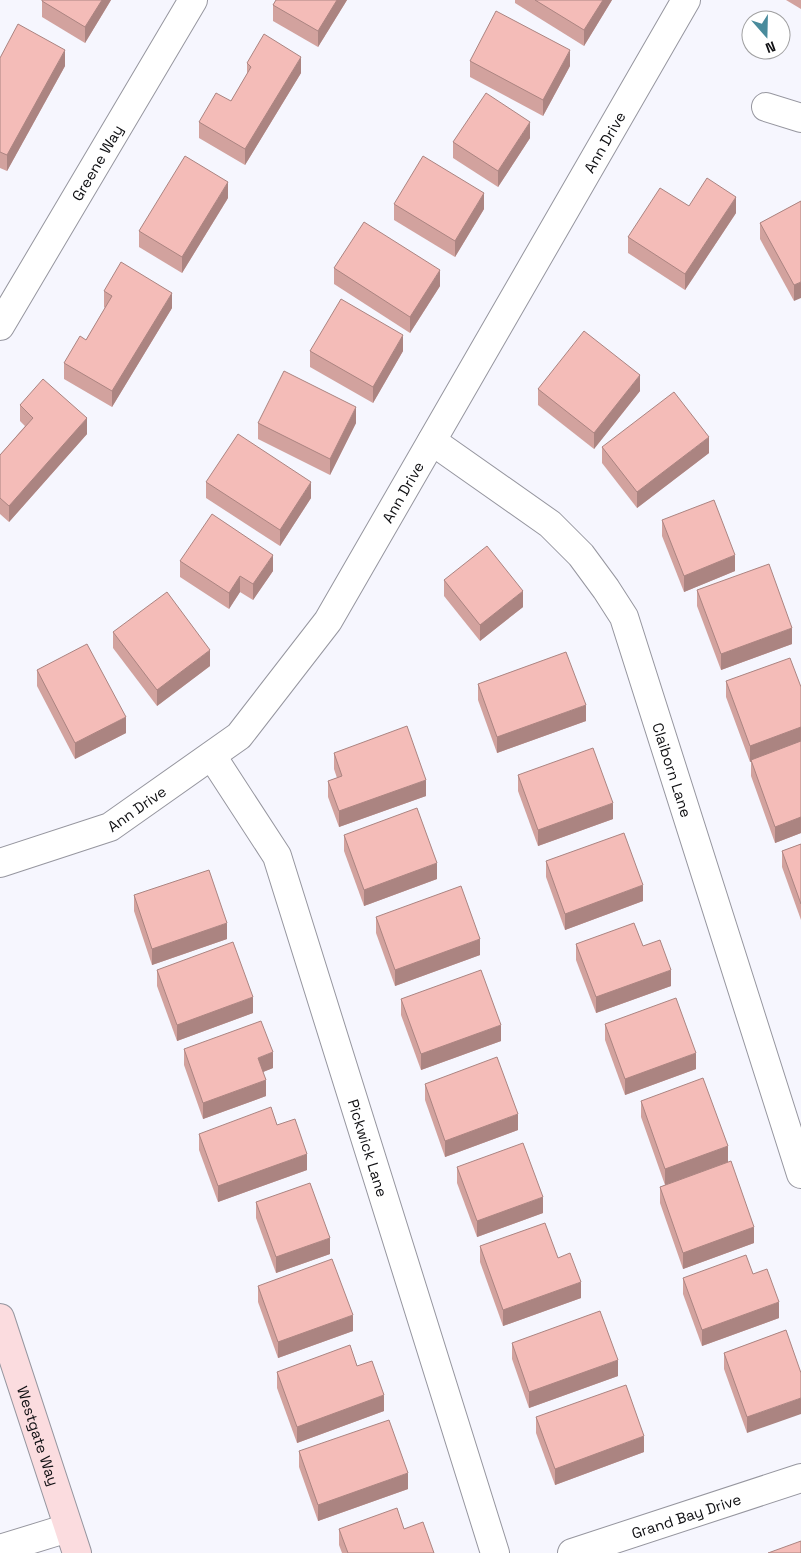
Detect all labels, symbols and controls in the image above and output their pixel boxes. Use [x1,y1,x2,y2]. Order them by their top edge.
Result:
north arrow [741,10,791,60]
text: N [763,37,778,57]
street label: Ann Drive [579,108,629,176]
street label: Greene Way [67,121,127,204]
street label: Ann Drive [377,458,428,526]
street label: Claiborn Lane [649,720,697,820]
street label: Ann Drive [103,781,170,836]
street label: Pickwick Lane [344,1097,392,1199]
street label: Westgate Way [13,1384,64,1488]
street label: Grand Bay Drive [629,1489,743,1542]

